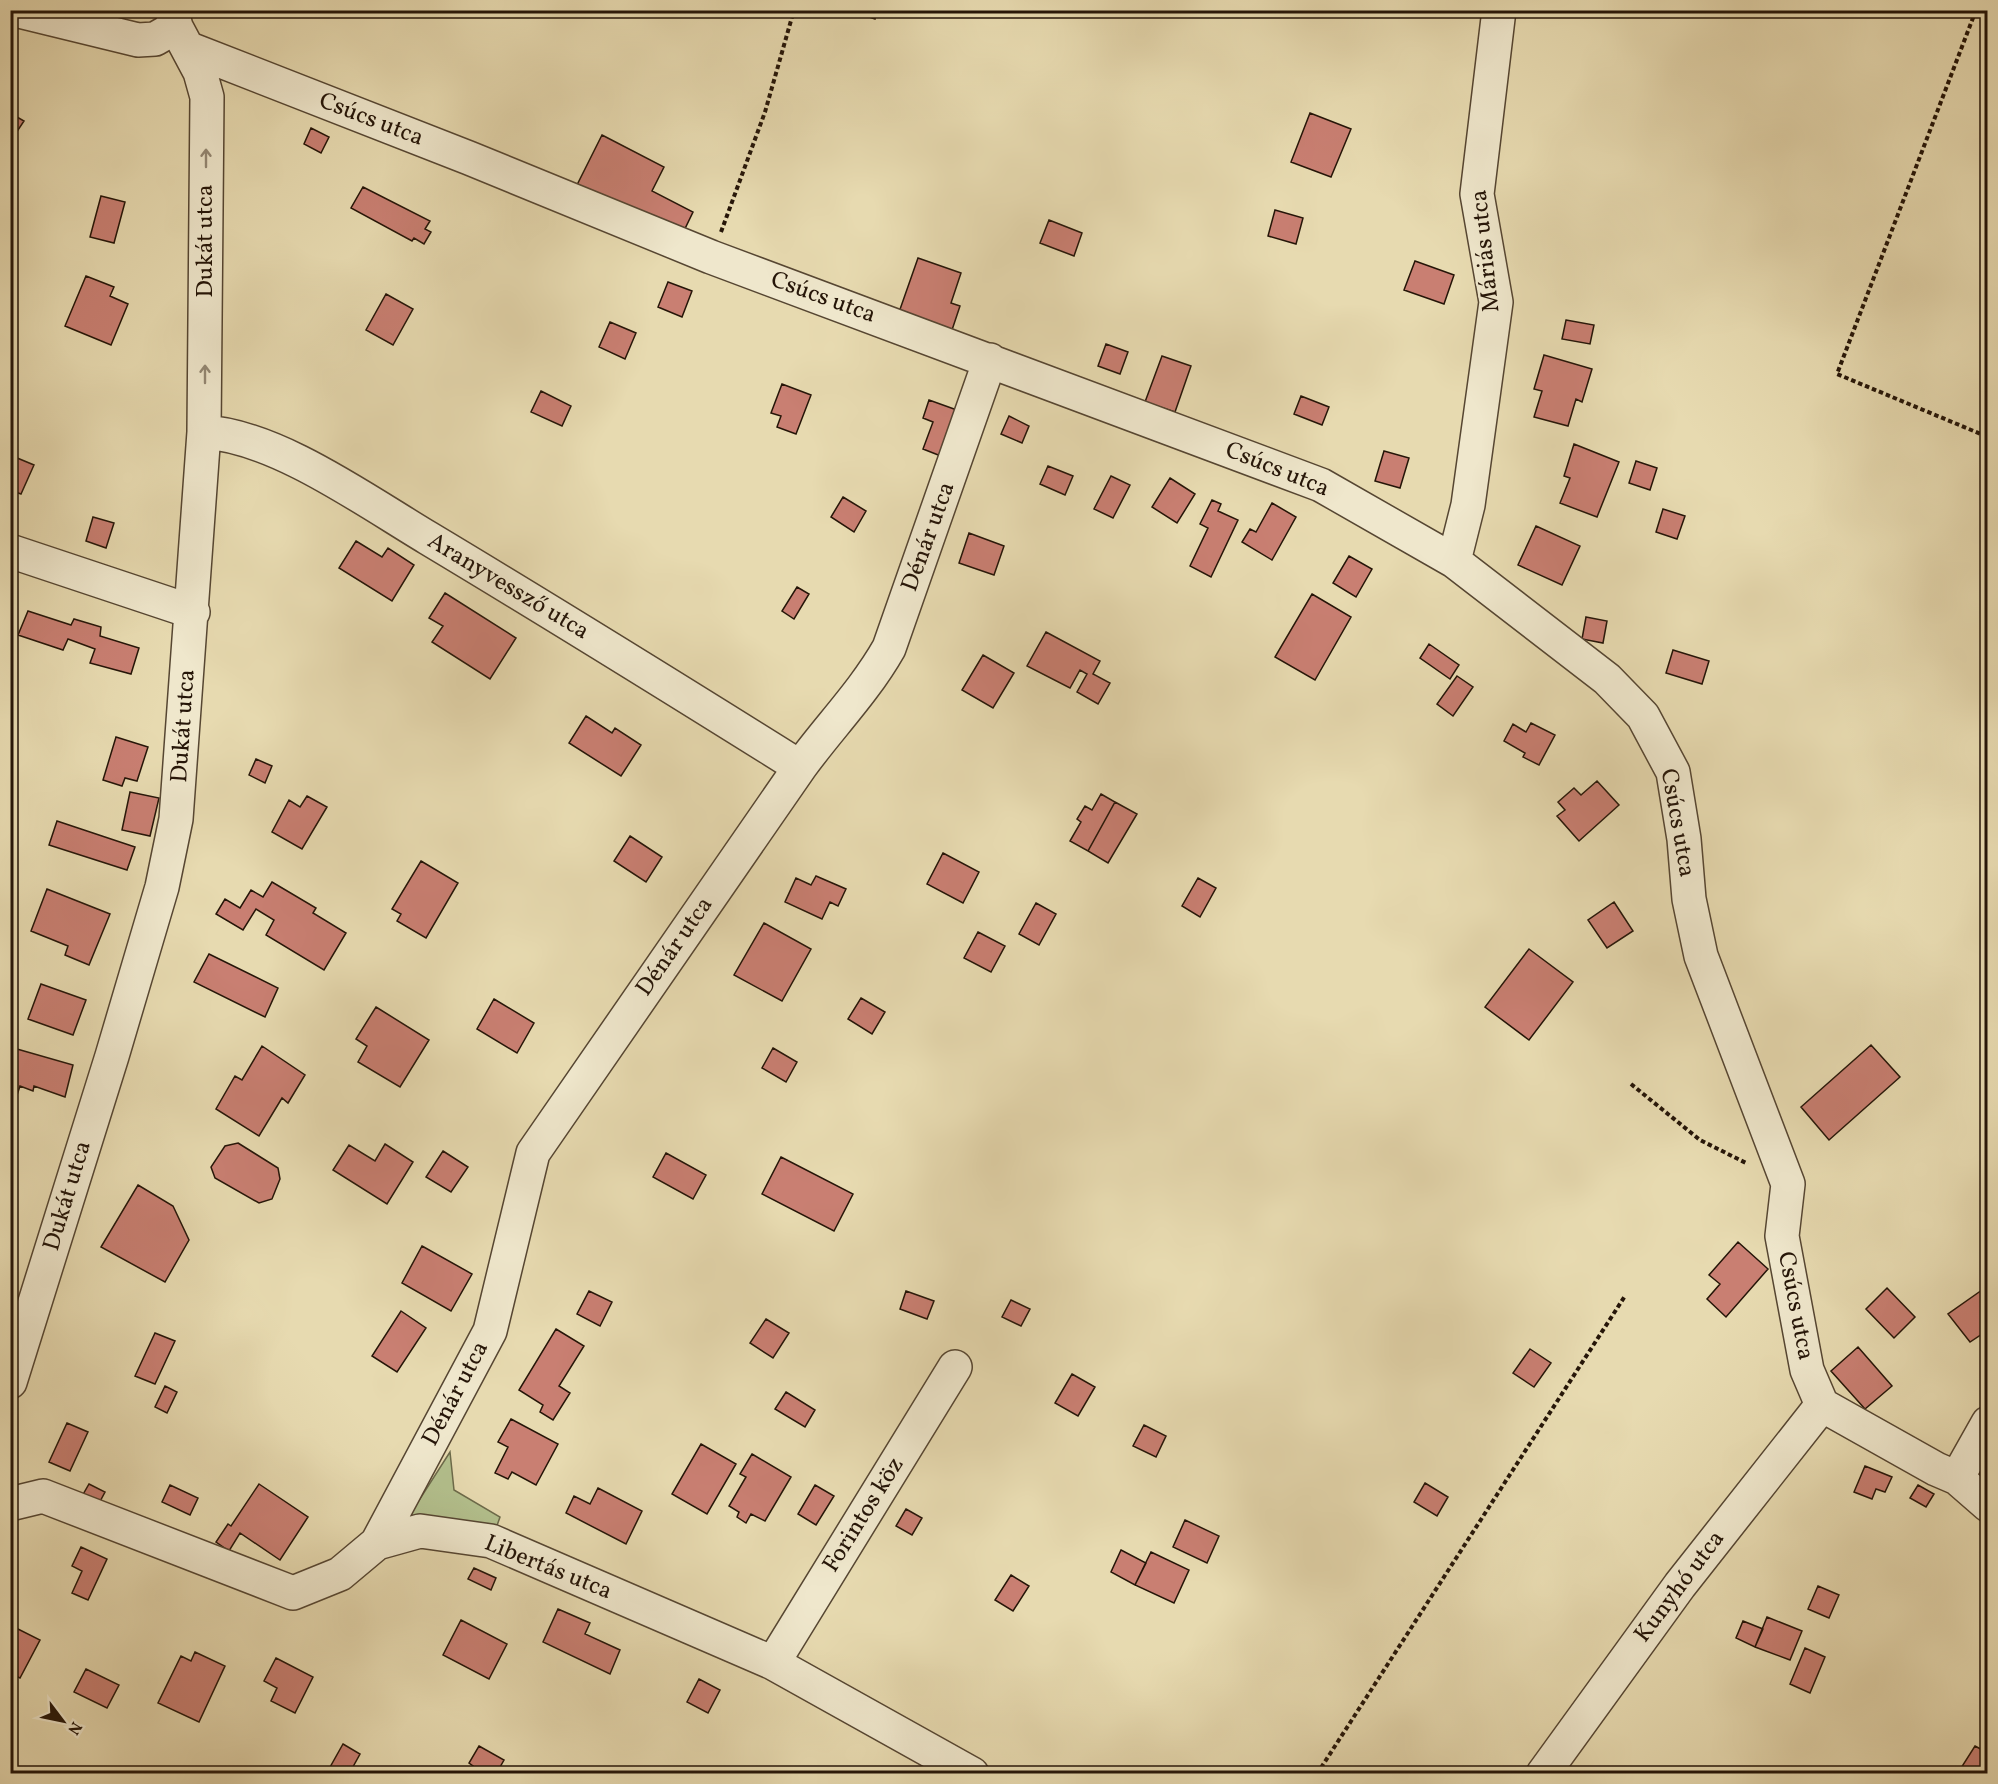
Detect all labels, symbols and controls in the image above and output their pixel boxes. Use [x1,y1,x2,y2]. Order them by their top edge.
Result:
street label: Csúcs utca [314,84,428,156]
one-way arrow [200,148,212,168]
street label: Dukát utca [189,184,223,298]
street label: Máriás utca [1463,188,1509,314]
street label: Csúcs utca [766,263,880,333]
one-way arrow [199,364,211,384]
street label: Csúcs utca [1220,434,1334,506]
street label: Dénár utca [893,477,965,597]
street label: Aranyvessző utca [421,525,595,649]
street label: Dukát utca [163,668,205,784]
street label: Csúcs utca [1651,766,1703,880]
street label: Dénár utca [628,890,722,1004]
street label: Dukát utca [35,1137,101,1255]
street label: Csúcs utca [1768,1249,1822,1363]
street label: Dénár utca [414,1335,498,1453]
street label: Forintos köz [815,1451,913,1579]
street label: Kunyhó utca [1627,1524,1733,1650]
street label: Libertás utca [479,1527,617,1609]
north arrow [33,1691,93,1751]
text: N [61,1717,86,1739]

